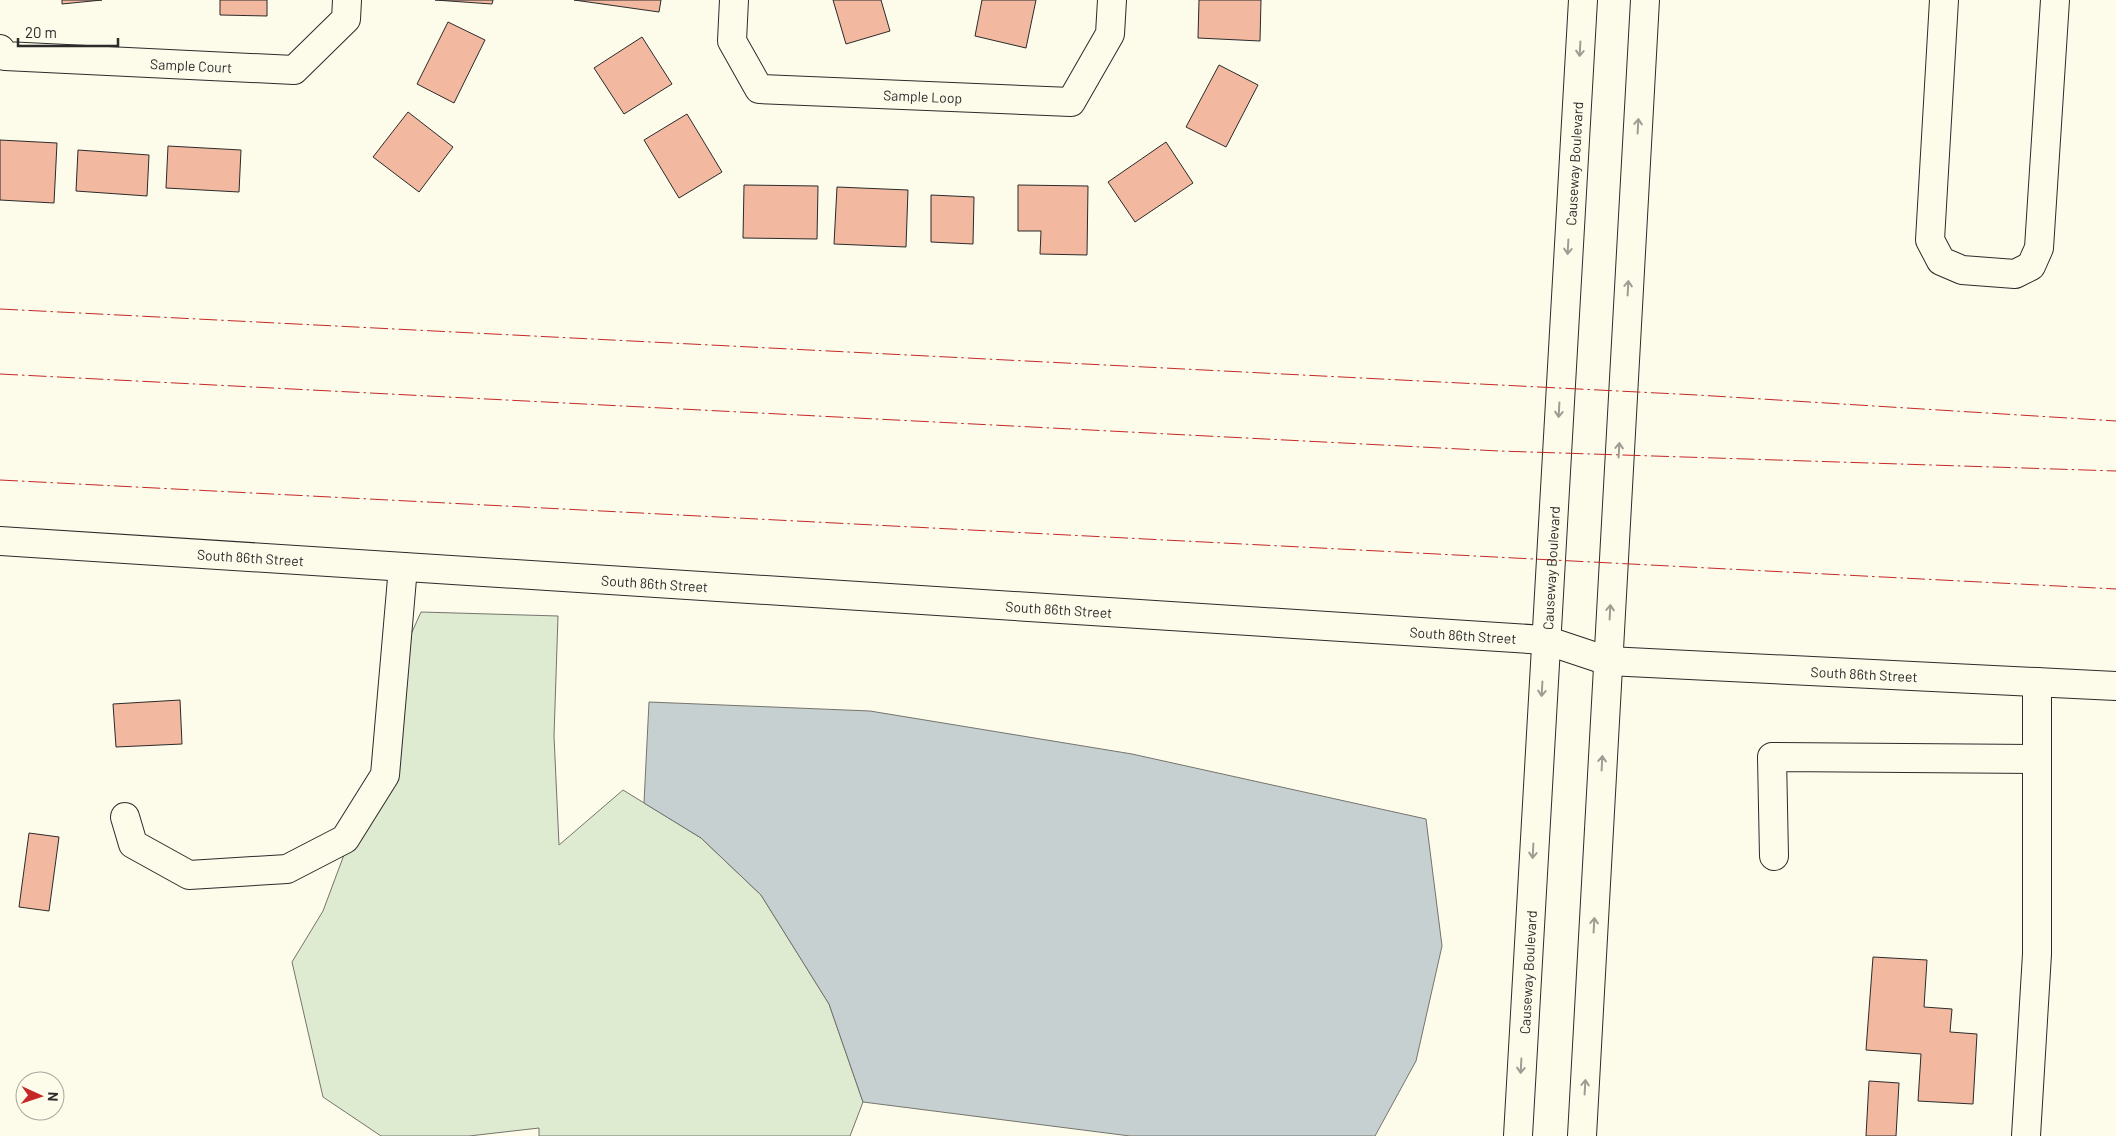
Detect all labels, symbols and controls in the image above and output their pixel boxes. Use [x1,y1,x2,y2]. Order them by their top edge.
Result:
scale bar [18,15,118,47]
text: 20 m [25,23,57,41]
one-way arrow [1575,40,1584,56]
street label: Sample Court [150,55,233,75]
street label: Sample Loop [883,86,963,106]
street label: Causeway Boulevard [1562,101,1586,226]
one-way arrow [1633,118,1642,134]
one-way arrow [1564,239,1573,255]
one-way arrow [1624,280,1633,296]
one-way arrow [1554,401,1563,417]
one-way arrow [1615,442,1624,458]
street label: Causeway Boulevard [1538,505,1563,630]
street label: South 86th Street [197,545,304,569]
street label: South 86th Street [601,571,709,595]
street label: South 86th Street [1005,597,1113,621]
one-way arrow [1606,605,1615,621]
street label: South 86th Street [1409,623,1517,647]
street label: South 86th Street [1810,662,1918,685]
one-way arrow [1538,681,1547,697]
one-way arrow [1598,755,1607,771]
one-way arrow [1529,843,1538,859]
street label: Causeway Boulevard [1515,910,1539,1035]
one-way arrow [1589,917,1598,933]
one-way arrow [1517,1057,1526,1073]
north arrow [15,1071,65,1121]
one-way arrow [1580,1080,1589,1096]
text: N [45,1092,62,1102]

